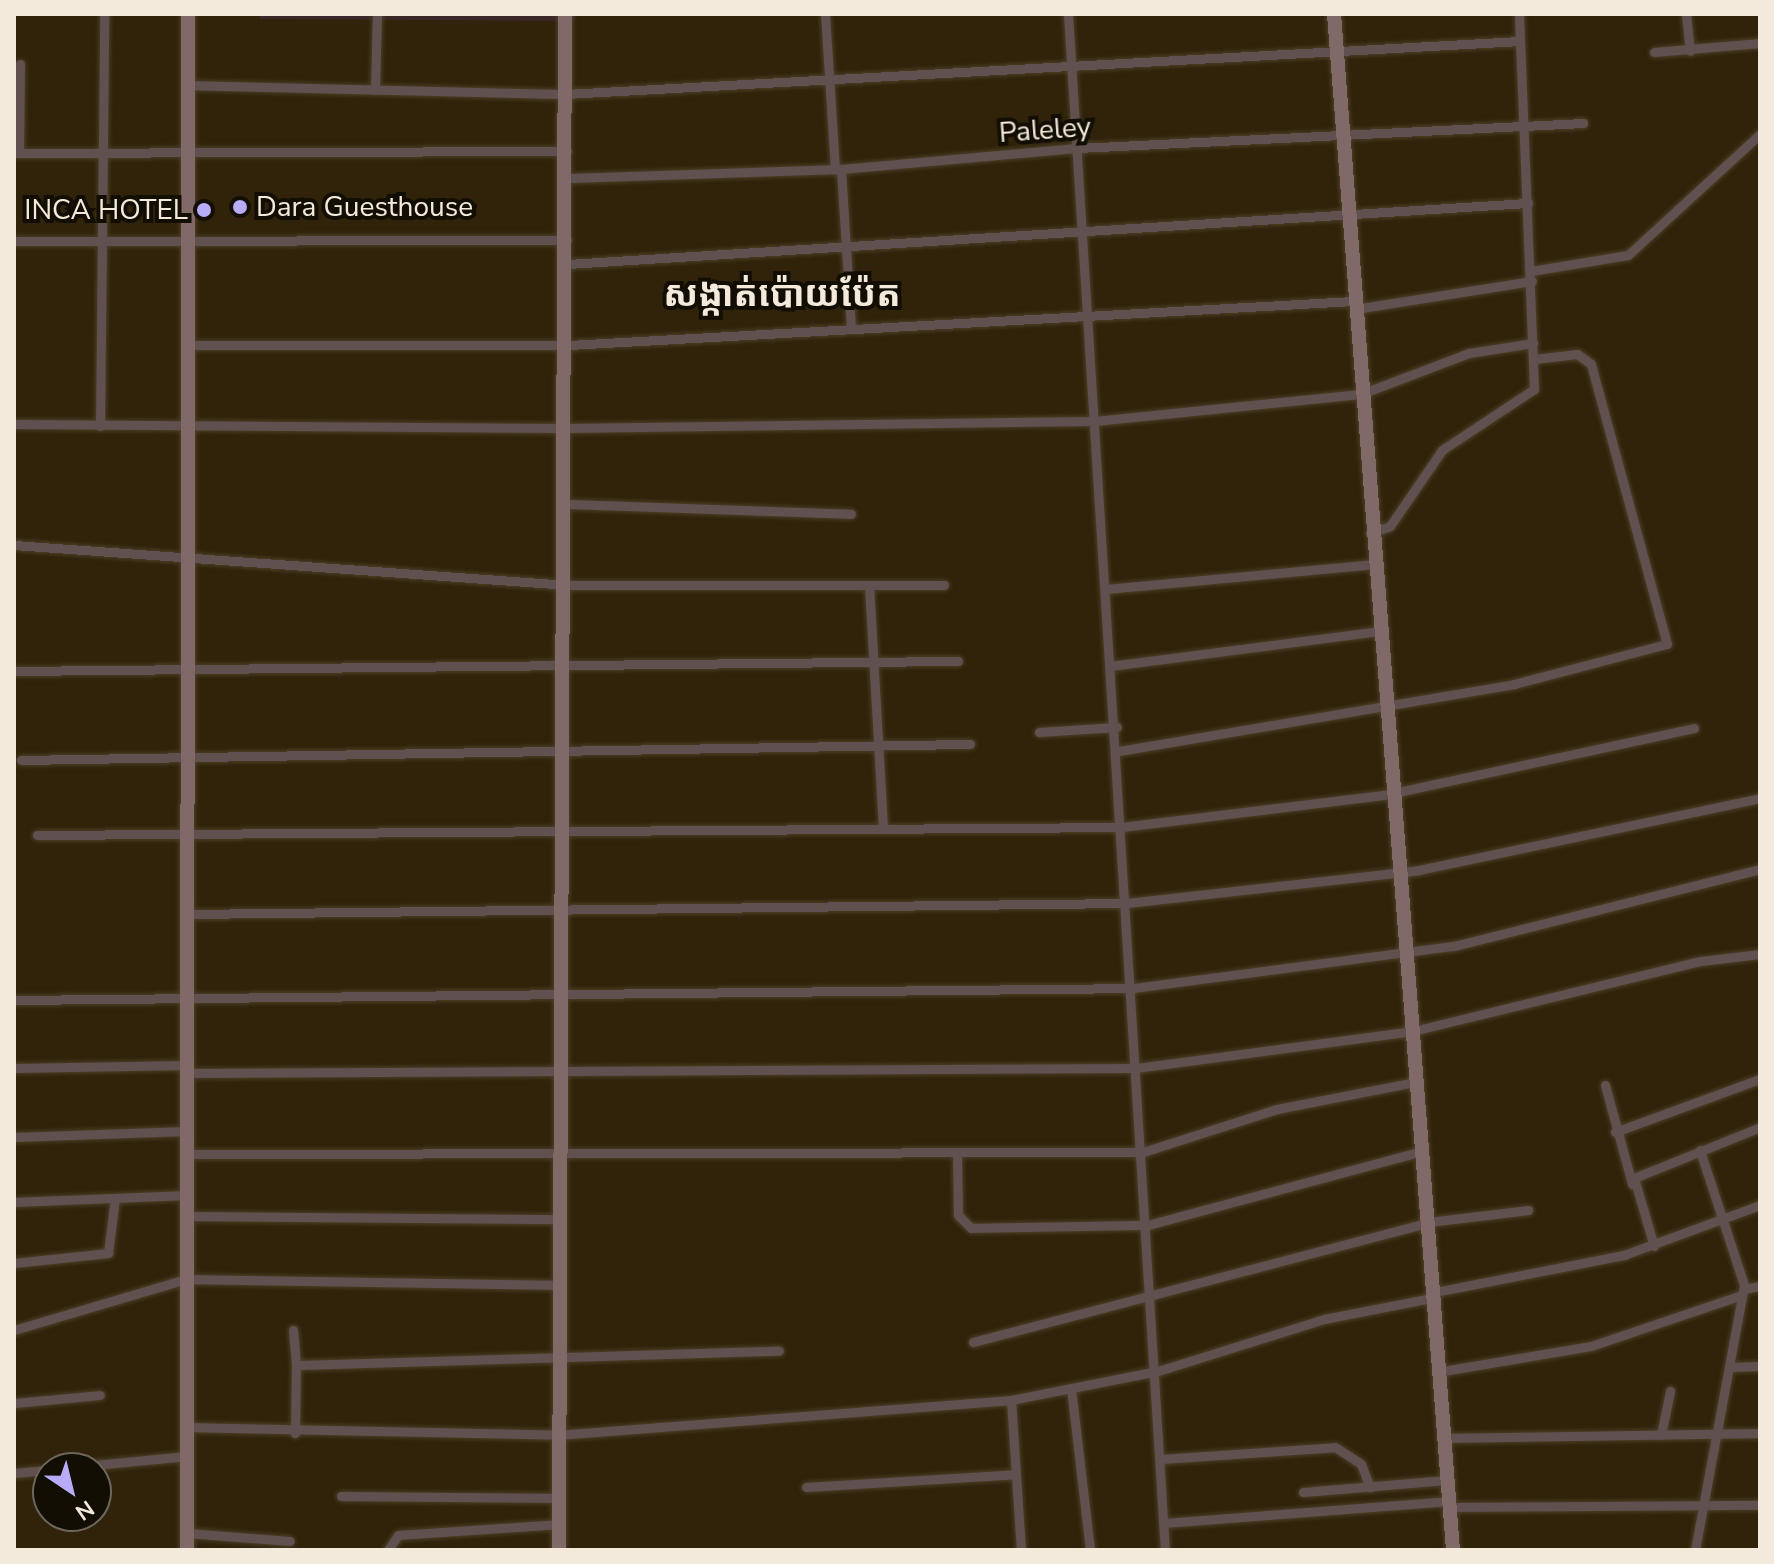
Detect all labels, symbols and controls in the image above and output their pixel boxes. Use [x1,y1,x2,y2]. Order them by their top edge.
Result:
street label: Paleley [998,110,1092,150]
place label: Dara Guesthouse [256,190,473,224]
place label: INCA HOTEL [24,193,188,227]
marker: Dara Guesthouse [231,198,249,216]
marker: INCA HOTEL [195,201,213,219]
district label: សង្កាត់ប៉ោយប៉ែត [663,273,901,317]
north arrow [32,1452,112,1532]
text: N [69,1493,100,1527]

